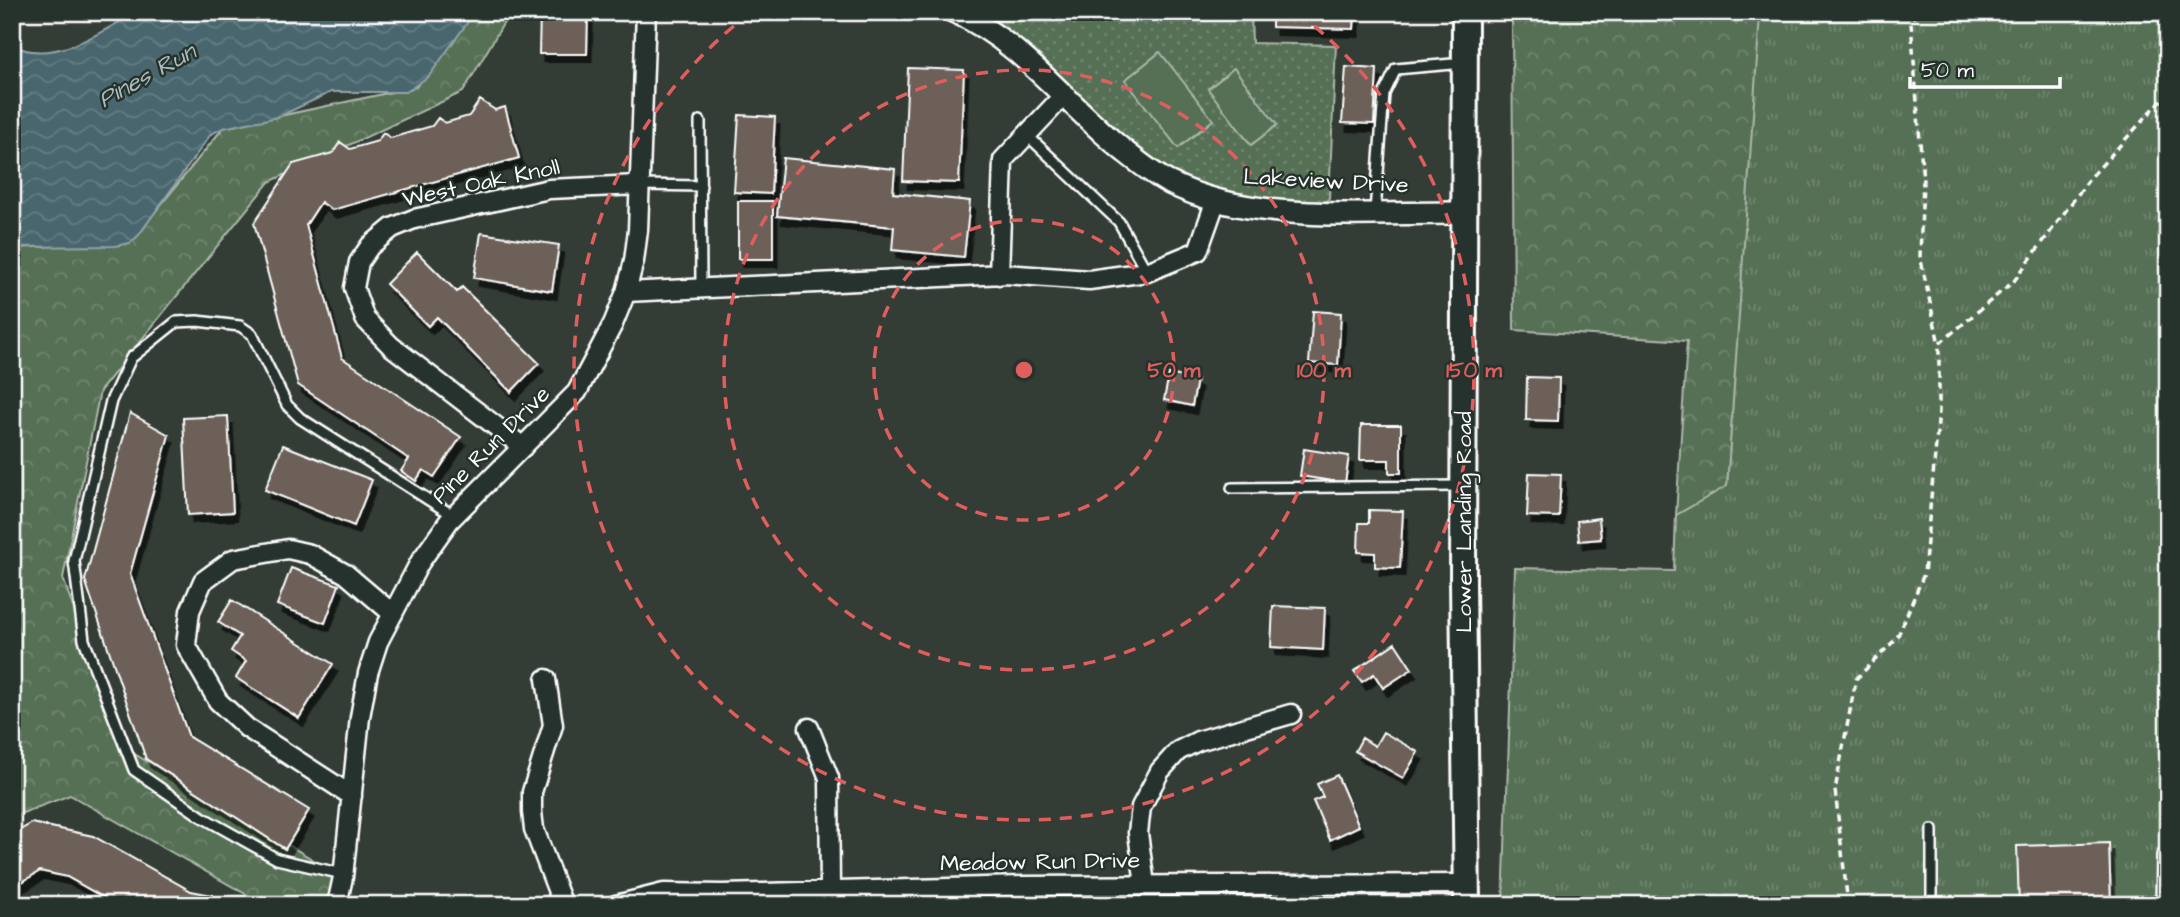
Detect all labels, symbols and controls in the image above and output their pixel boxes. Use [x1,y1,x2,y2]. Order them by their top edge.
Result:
water label: Pines Run [92,34,204,117]
scale bar [1910,46,2061,90]
text: 50 m [1921,56,1975,85]
street label: West Oak Knoll [399,151,563,215]
street label: Lakeview Drive [1243,161,1409,201]
text: 50 m [1148,356,1201,385]
text: 100 m [1297,356,1352,385]
text: 150 m [1446,356,1502,385]
centre of rings [1012,358,1036,382]
street label: Pine Run Drive [425,379,557,511]
street label: Lower Landing Road [1448,411,1481,633]
street label: Meadow Run Drive [940,844,1140,880]

